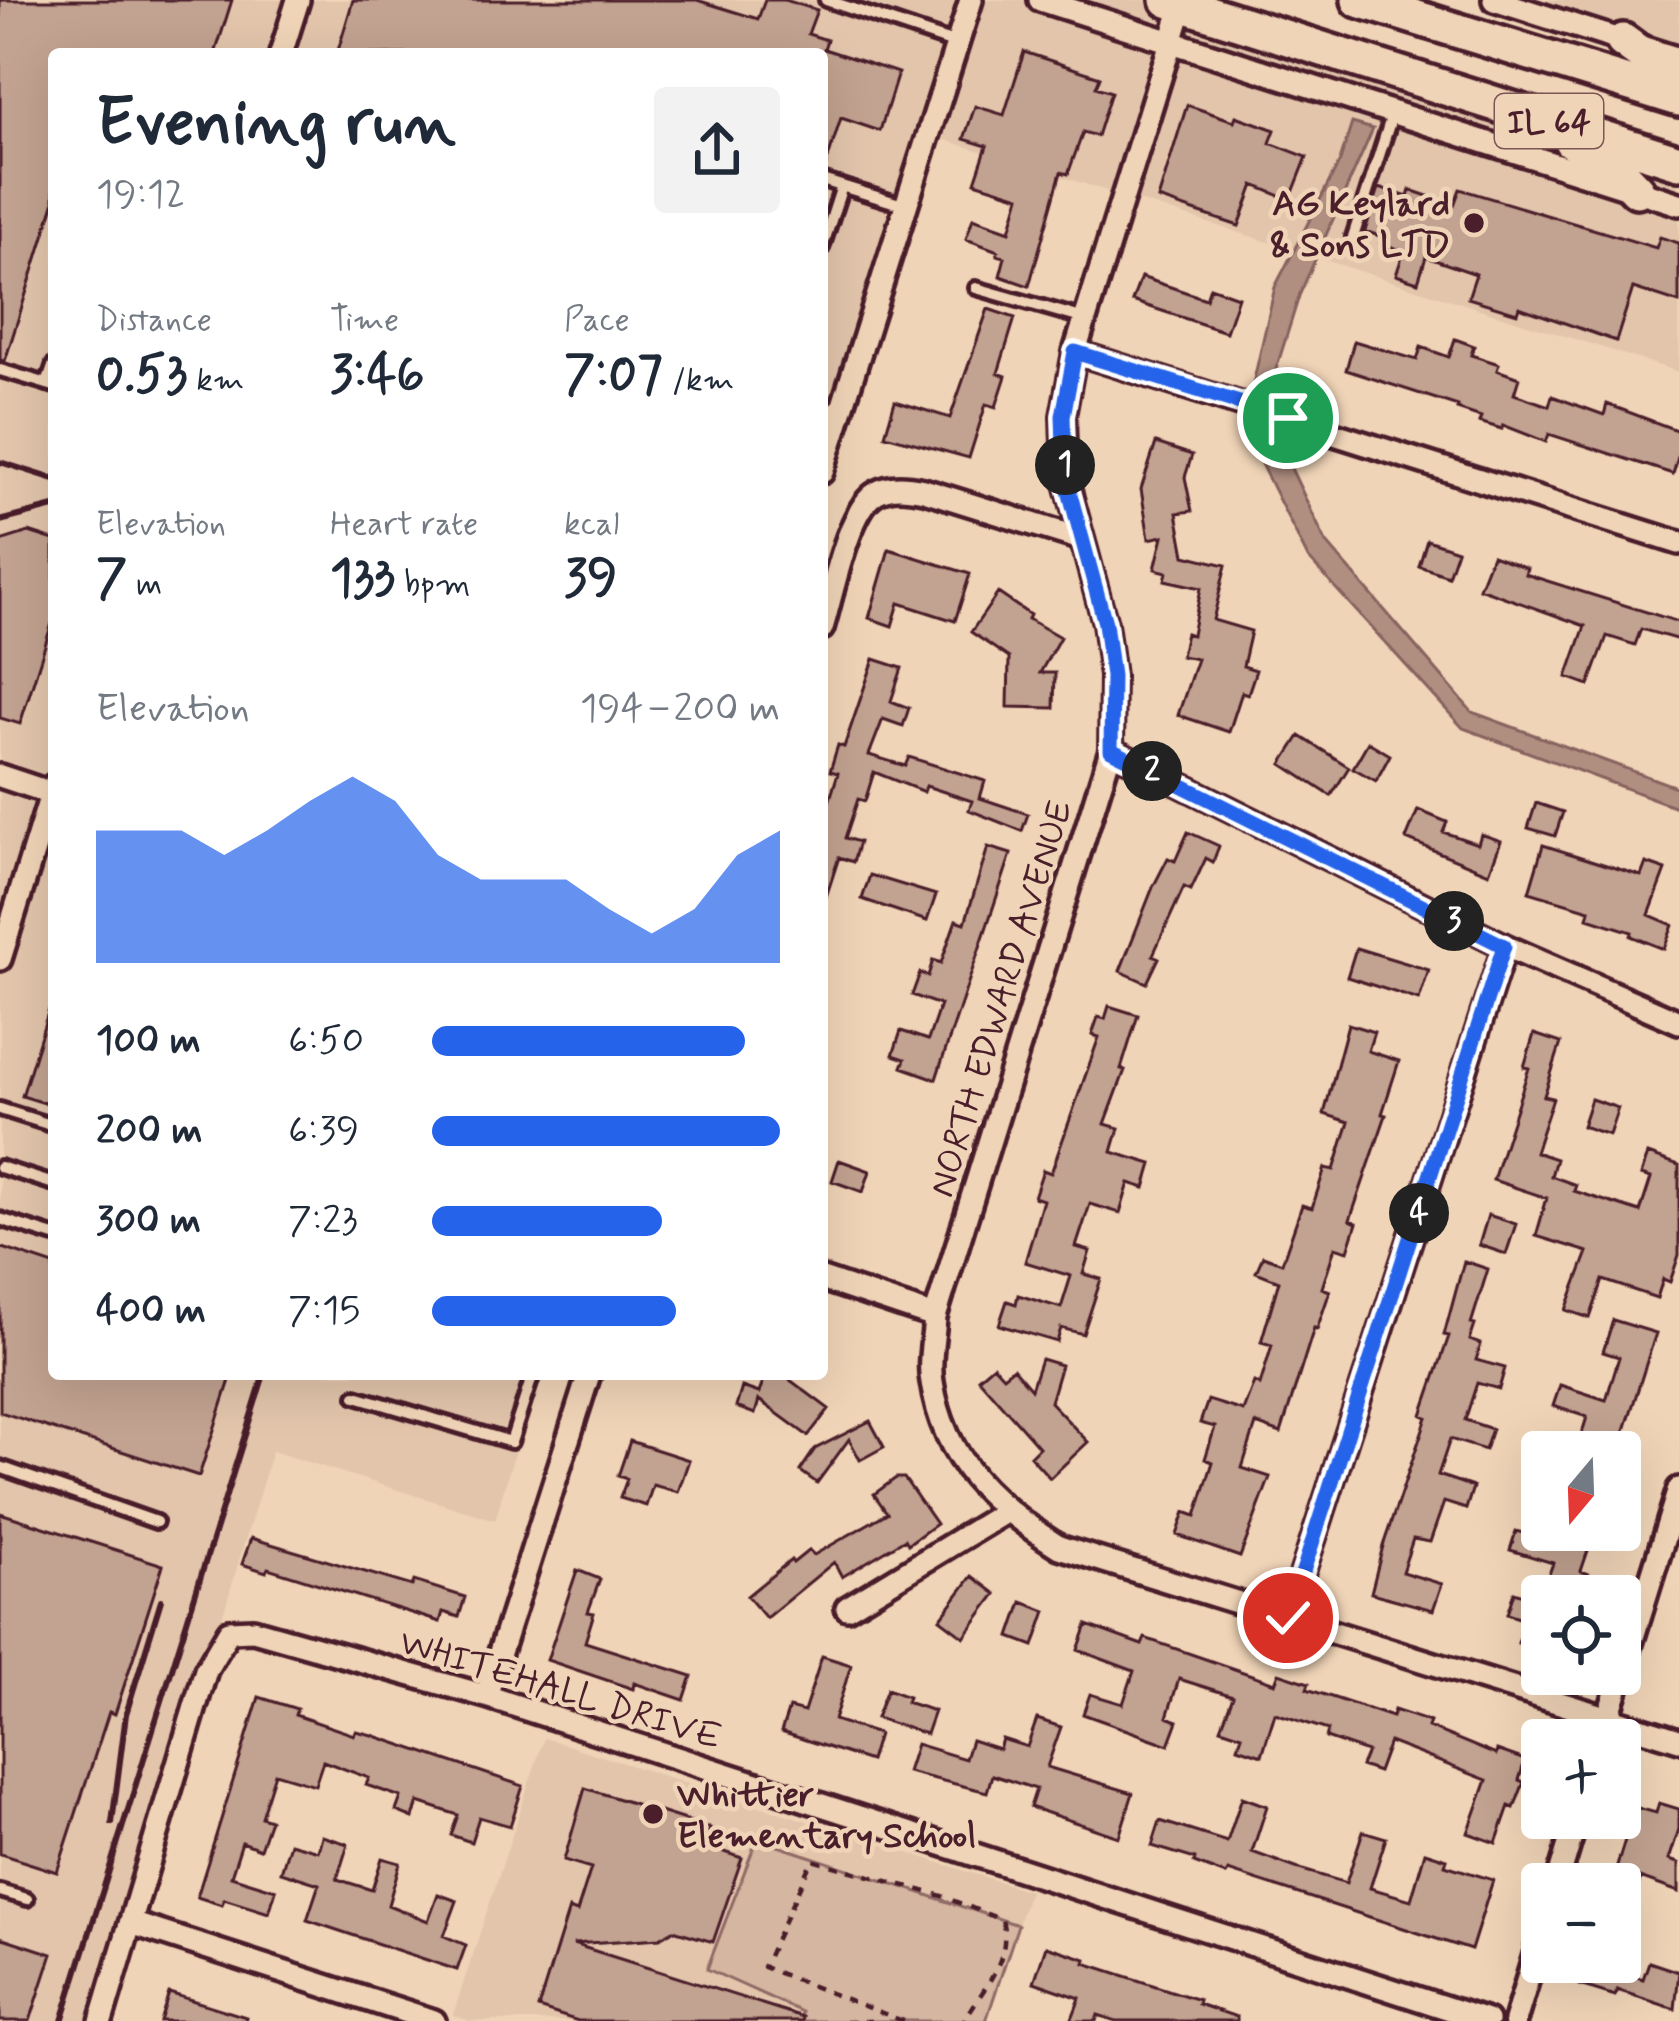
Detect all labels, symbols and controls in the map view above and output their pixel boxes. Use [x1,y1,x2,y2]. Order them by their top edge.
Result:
text: Evening run [96,82,456,168]
button: share [654,87,780,213]
road number: IL 64 [1495,94,1603,148]
text: 19:12 [96,170,185,221]
place label: AG Keylard & Sons LTD [1270,182,1450,270]
marker: AG Keylard & Sons LTD [1461,210,1487,236]
text: Distance [96,299,212,343]
text: Time [330,299,399,343]
text: Pace [564,299,630,343]
text: 0.53 [96,343,187,409]
text: 3:46 [330,343,425,409]
text: 7:07 [564,343,663,409]
text: km [187,359,244,403]
text: /km [663,359,734,403]
pin [1237,367,1339,469]
icon: arrive [1255,385,1321,451]
pin: 1 [1035,435,1095,495]
text: 1 [1058,443,1072,487]
text: Elevation [96,503,226,547]
text: Heart rate [330,503,478,547]
text: kcal [564,503,619,547]
text: 7 [96,547,127,613]
text: 133 [330,547,395,613]
text: 39 [564,547,617,613]
text: m [127,563,162,607]
text: bpm [395,563,471,607]
text: Elevation [96,684,250,735]
text: 194–200 m [580,684,780,735]
pin: 2 [1122,741,1182,801]
text: 2 [1144,749,1160,793]
street label: NORTH EDWARD AVENUE [920,795,1085,1203]
pin: 3 [1424,891,1484,951]
text: 3 [1447,899,1461,943]
text: 100 m [96,1016,201,1067]
text: 6:50 [288,1016,364,1067]
text: 200 m [96,1106,202,1157]
text: 6:39 [288,1106,359,1157]
pin: 4 [1389,1183,1449,1243]
text: 4 [1409,1191,1429,1235]
text: 300 m [96,1196,201,1247]
text: 7:23 [288,1196,358,1247]
text: 400 m [96,1286,206,1337]
text: 7:15 [288,1286,360,1337]
north arrow [1521,1431,1641,1551]
map controls [1521,1431,1641,1983]
pin [1237,1567,1339,1669]
button: locate [1521,1575,1641,1695]
icon: check [1255,1585,1321,1651]
street label: WHITEHALL DRIVE [393,1620,727,1763]
button: + [1521,1719,1641,1839]
place label: Whittier Elementary School [677,1773,976,1861]
marker: Whittier Elementary School [640,1801,666,1827]
button: − [1521,1863,1641,1983]

